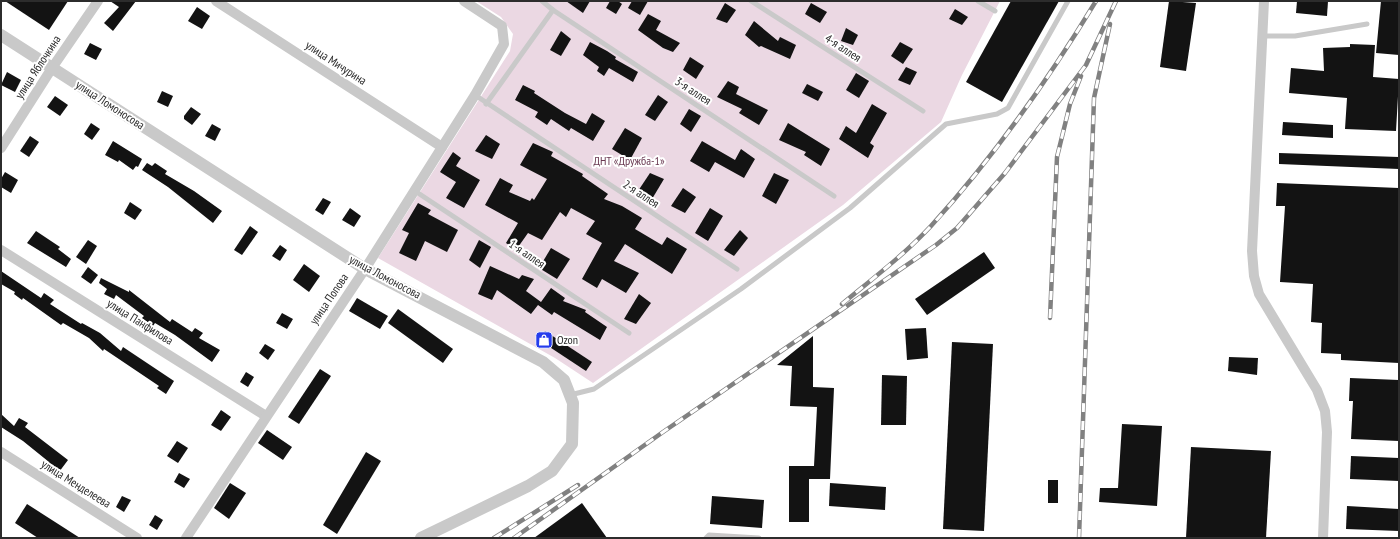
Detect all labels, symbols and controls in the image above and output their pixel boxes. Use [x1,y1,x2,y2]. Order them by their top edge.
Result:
street label: 4-я аллея [822,30,865,65]
street label: улица Яблочкина [12,32,64,101]
street label: улица Мичурина [303,37,370,88]
street label: 3-я аллея [672,73,715,108]
street label: улица Ломоносова [73,77,148,133]
park label: ДНТ «Дружба-1» [593,153,665,168]
street label: 2-я аллея [620,176,663,211]
street label: 1-я аллея [506,236,548,271]
street label: улица Ломоносова [347,251,424,302]
street label: улица Попова [306,270,351,327]
street label: улица Панфилова [104,295,176,348]
shop icon: Ozon [534,330,554,350]
place label: Ozon [557,332,578,347]
street label: улица Менделеева [39,456,114,511]

